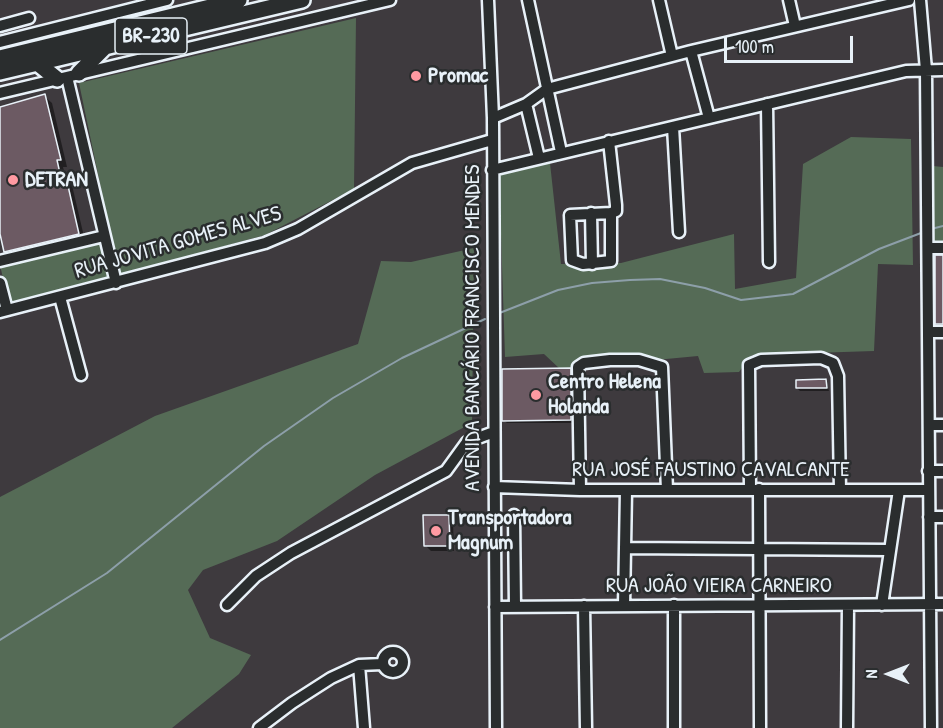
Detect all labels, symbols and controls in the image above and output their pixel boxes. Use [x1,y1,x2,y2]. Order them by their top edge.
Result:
road number: BR-230 [115,18,187,54]
scale bar [727,24,856,62]
text: 100 m [735,34,774,59]
place label: Promac [428,63,488,89]
marker: Promac [409,69,423,83]
street label: AVENIDA BANCÁRIO FRANCISCO MENDES [460,165,486,491]
place label: DETRAN [25,167,88,193]
marker: DETRAN [6,173,20,187]
street label: RUA JOVITA GOMES ALVES [72,201,284,285]
place label: Centro Helena Holanda [548,369,661,420]
marker: Centro Helena Holanda [529,388,543,402]
street label: RUA JOSÉ FAUSTINO CAVALCANTE [572,457,850,483]
place label: Transportadora Magnum [448,505,571,556]
marker: Transportadora Magnum [429,524,443,538]
street label: RUA JOÃO VIEIRA CARNEIRO [606,573,832,599]
north arrow [859,644,919,704]
text: N [860,670,882,678]

